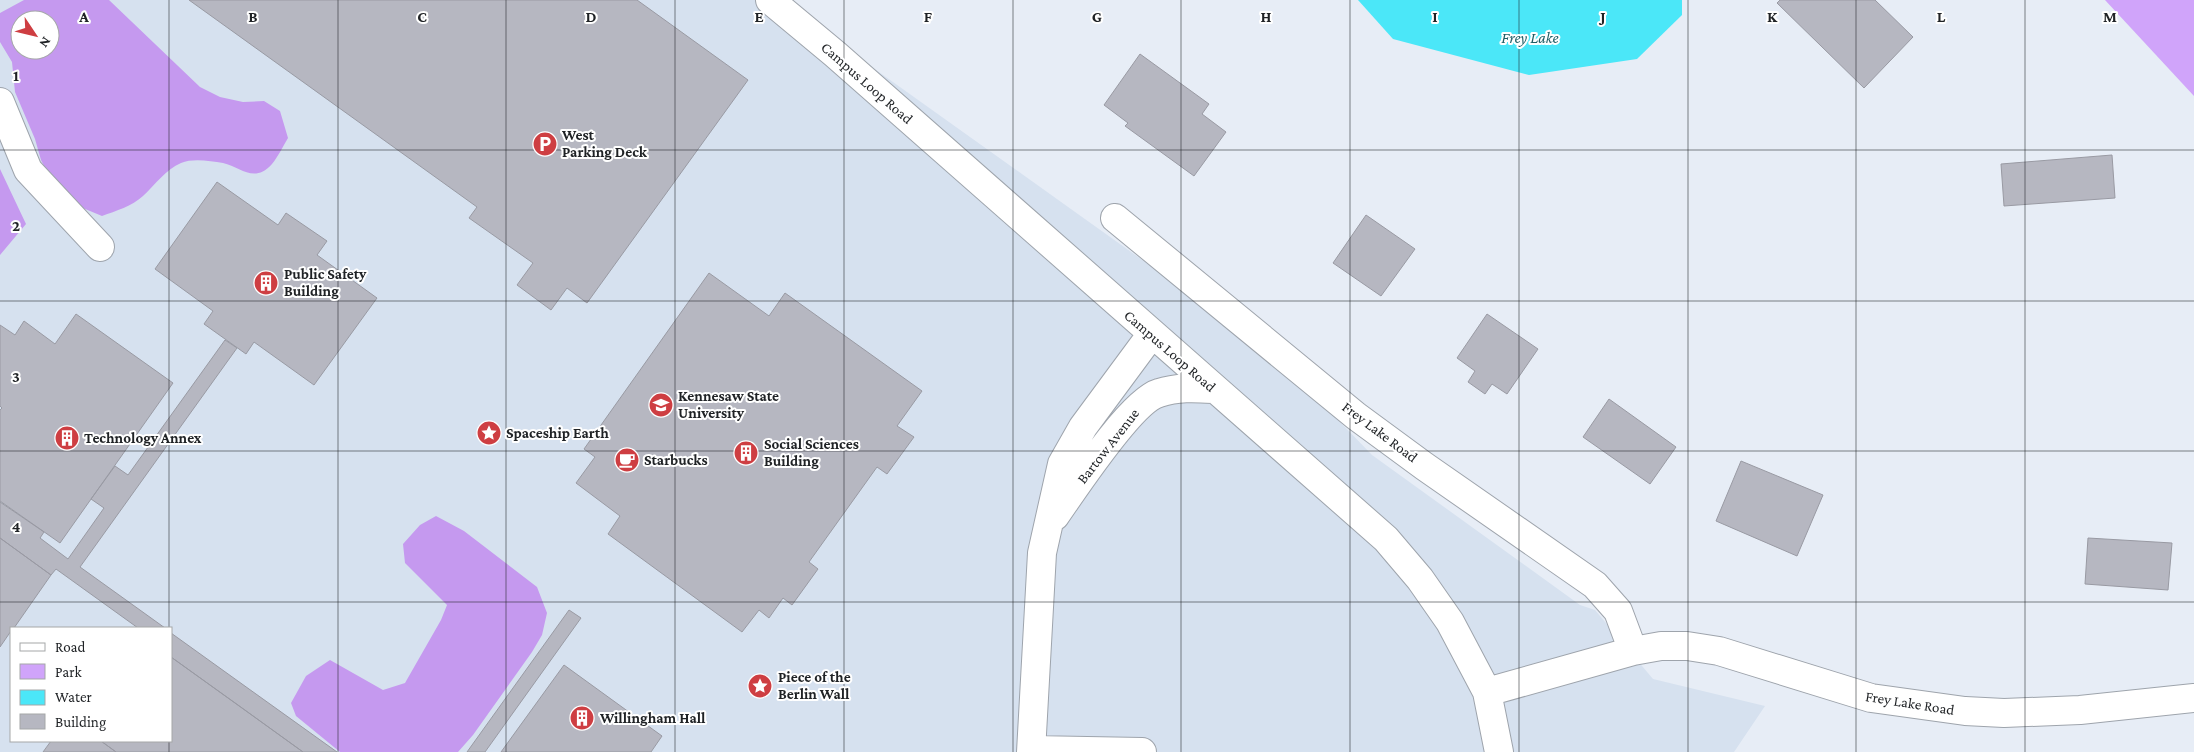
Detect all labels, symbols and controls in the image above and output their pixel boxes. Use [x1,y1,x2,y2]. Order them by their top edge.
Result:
text: A [78,8,89,25]
text: B [248,8,258,25]
text: C [417,8,427,25]
text: D [585,8,597,25]
text: E [754,8,764,25]
text: F [924,8,933,25]
text: G [1092,8,1102,25]
text: H [1261,8,1272,25]
text: I [1432,8,1438,25]
text: J [1598,8,1606,25]
text: K [1767,8,1778,25]
text: L [1937,8,1946,25]
text: M [2103,8,2117,25]
north arrow [10,10,60,60]
water label: Frey Lake [1501,29,1559,47]
text: N [36,34,55,51]
street label: Campus Loop Road [817,39,916,128]
text: 1 [13,67,19,84]
place label: West Parking Deck [561,127,648,160]
parking icon: West Parking Deck [532,131,558,157]
text: 2 [12,217,20,234]
place label: Public Safety Building [284,266,367,299]
building icon: Public Safety Building [253,270,279,296]
street label: Campus Loop Road [1120,307,1219,396]
text: 3 [12,368,20,385]
place label: Kennesaw State University [678,388,779,421]
school or university icon: Kennesaw State University [648,392,674,418]
street label: Frey Lake Road [1339,399,1421,466]
street label: Bartow Avenue [1074,405,1142,487]
place icon: Spaceship Earth [476,420,502,446]
building icon: Technology Annex [54,425,80,451]
place label: Spaceship Earth [506,425,609,441]
place label: Technology Annex [84,430,202,446]
place label: Social Sciences Building [764,436,859,469]
building icon: Social Sciences Building [733,440,759,466]
cafe icon: Starbucks [614,447,640,473]
place label: Starbucks [644,452,708,468]
text: 4 [12,518,21,535]
legend [10,627,172,742]
text: Road [55,639,86,655]
text: Park [55,664,82,680]
place label: Piece of the Berlin Wall [778,669,851,702]
place icon: Piece of the Berlin Wall [747,673,773,699]
street label: Frey Lake Road [1864,688,1956,719]
text: Water [55,689,92,705]
building icon: Willingham Hall [569,705,595,731]
place label: Willingham Hall [599,710,706,726]
text: Building [55,714,106,731]

